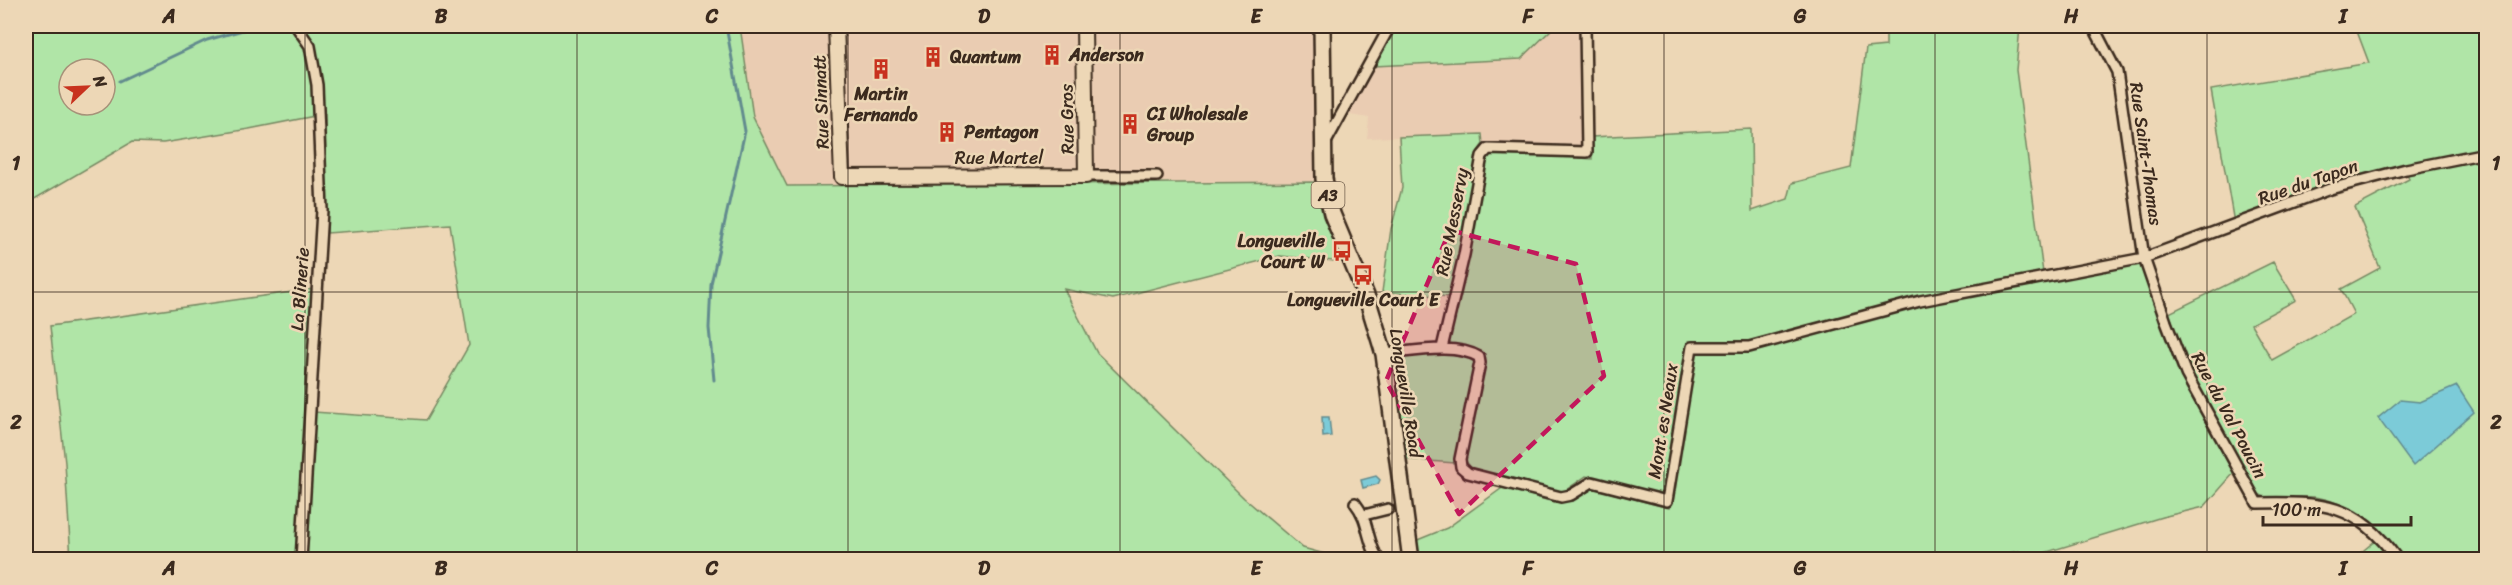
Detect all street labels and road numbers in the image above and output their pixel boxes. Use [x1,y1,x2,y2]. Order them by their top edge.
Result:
street label: Rue Sinnatt [803,54,839,150]
street label: Rue Saint-Thomas [2120,80,2172,228]
street label: Rue Gros [1050,83,1084,154]
street label: Rue Martel [955,142,1044,174]
street label: Rue du Tapon [2254,150,2363,214]
street label: Rue Messervy [1426,165,1478,279]
road number: A3 [1312,182,1344,208]
street label: La Blinerie [281,246,319,332]
street label: Longueville Road [1380,326,1432,461]
street label: Rue du Val Poucin [2182,346,2276,484]
street label: Mont es Neaux [1638,360,1688,481]

